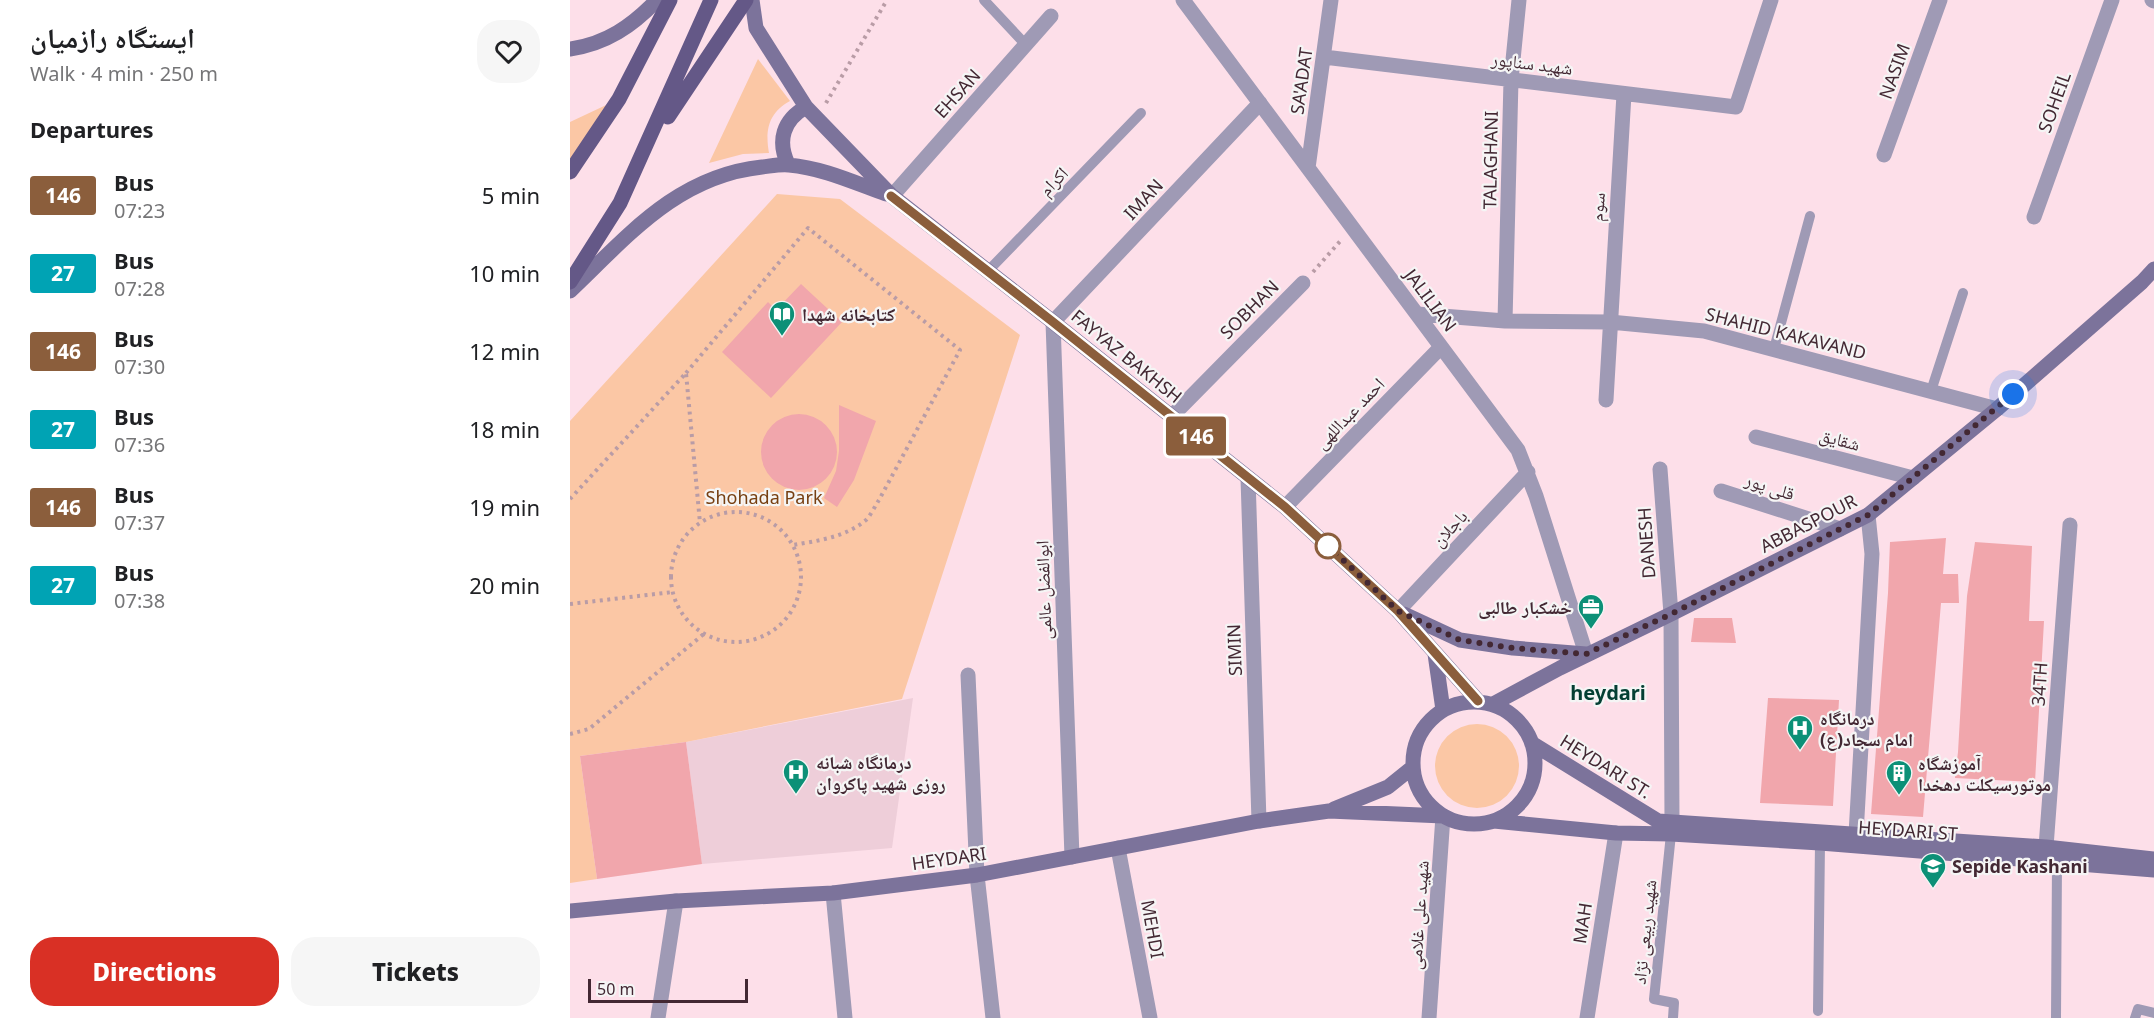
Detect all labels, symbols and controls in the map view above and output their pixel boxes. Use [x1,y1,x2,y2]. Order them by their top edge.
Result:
text: ایستگاه رازمیان [30,18,195,56]
button: heart [477,20,540,83]
street label: NASIM [1873,40,1915,102]
street label: SA'ADAT [1284,46,1318,116]
street label: شهید سناپور [1489,46,1574,80]
text: Walk · 4 min · 250 m [30,60,218,87]
street label: EHSAN [929,63,985,123]
street label: SOHEIL [2032,68,2076,136]
street label: TALAGHANI [1477,111,1503,209]
text: Departures [30,114,154,144]
street label: اکرام [1033,161,1074,202]
text: Bus [114,167,154,197]
street label: IMAN [1118,173,1168,225]
text: 5 min [482,180,540,210]
text: 146 [45,181,81,209]
street label: سوم [1584,192,1611,222]
text: 07:23 [114,197,165,224]
text: Bus [114,245,154,275]
text: 10 min [469,258,540,288]
text: 27 [51,259,75,287]
street label: JALILIAN [1398,262,1462,336]
street label: SOBHAN [1214,274,1284,344]
text: 07:28 [114,275,165,302]
library icon: کتابخانه شهدا [767,299,797,337]
street label: SHAHID KAKAVAND [1703,301,1869,365]
place label: کتابخانه شهدا [802,302,895,326]
street label: FAYYAZ BAKHSH [1067,304,1187,408]
text: Bus [114,323,154,353]
text: 12 min [469,336,540,366]
text: 146 [45,337,81,365]
text: 07:30 [114,353,165,380]
street label: احمد عبداللهی [1309,372,1389,454]
your location [1998,379,2028,409]
text: Bus [114,401,154,431]
text: 18 min [469,414,540,444]
text: 27 [51,415,75,443]
line badge: 146 [1162,416,1230,456]
text: 146 [1178,422,1214,450]
street label: شقایق [1817,422,1863,456]
text: 07:36 [114,431,165,458]
street label: قلی پور [1741,466,1798,505]
text: Bus [114,479,154,509]
park label: Shohada Park [706,485,823,509]
street label: ABBASPOUR [1756,488,1860,558]
text: 19 min [469,492,540,522]
text: 146 [45,493,81,521]
street label: باجلان [1426,504,1472,552]
street label: DANESH [1632,507,1660,579]
text: 07:37 [114,509,165,536]
unlabelled marker [1315,533,1341,559]
street label: ابوالفضل عالمی [1029,540,1057,640]
text: Bus [114,557,154,587]
text: 20 min [469,570,540,600]
text: 27 [51,571,75,599]
text: 07:38 [114,587,165,614]
office icon: خشکبار طالبی [1576,592,1606,630]
place label: خشکبار طالبی [1478,595,1572,619]
street label: SIMIN [1221,624,1247,676]
street label: 34TH [2025,661,2053,707]
district label: heydari [1570,679,1646,706]
place label: درمانگاه امام سجاد(ع) [1820,706,1913,752]
hospital icon: درمانگاه امام سجاد(ع) [1785,713,1815,751]
street label: HEYDARI ST. [1556,728,1656,804]
place label: درمانگاه شبانه روزی شهید پاکروان [816,750,946,795]
place label: آموزشگاه موتورسیکلت دهخدا [1918,751,2051,796]
hospital icon: درمانگاه شبانه روزی شهید پاکروان [781,757,811,795]
building icon: آموزشگاه موتورسیکلت دهخدا [1884,758,1914,796]
street label: HEYDARI ST [1857,815,1959,845]
street label: HEYDARI [910,841,988,875]
school or university icon: Sepide Kashani [1918,851,1948,889]
place label: Sepide Kashani [1952,854,2088,878]
street label: شهید علی غلامی [1402,859,1434,971]
street label: شهید ربیعی نژاد [1627,878,1661,986]
street label: MEHDI [1136,898,1170,960]
street label: MAH [1567,901,1597,945]
button: Directions [30,937,279,1006]
button: Tickets [291,937,540,1006]
scale bar [588,976,748,1004]
text: 50 m [597,978,634,1000]

